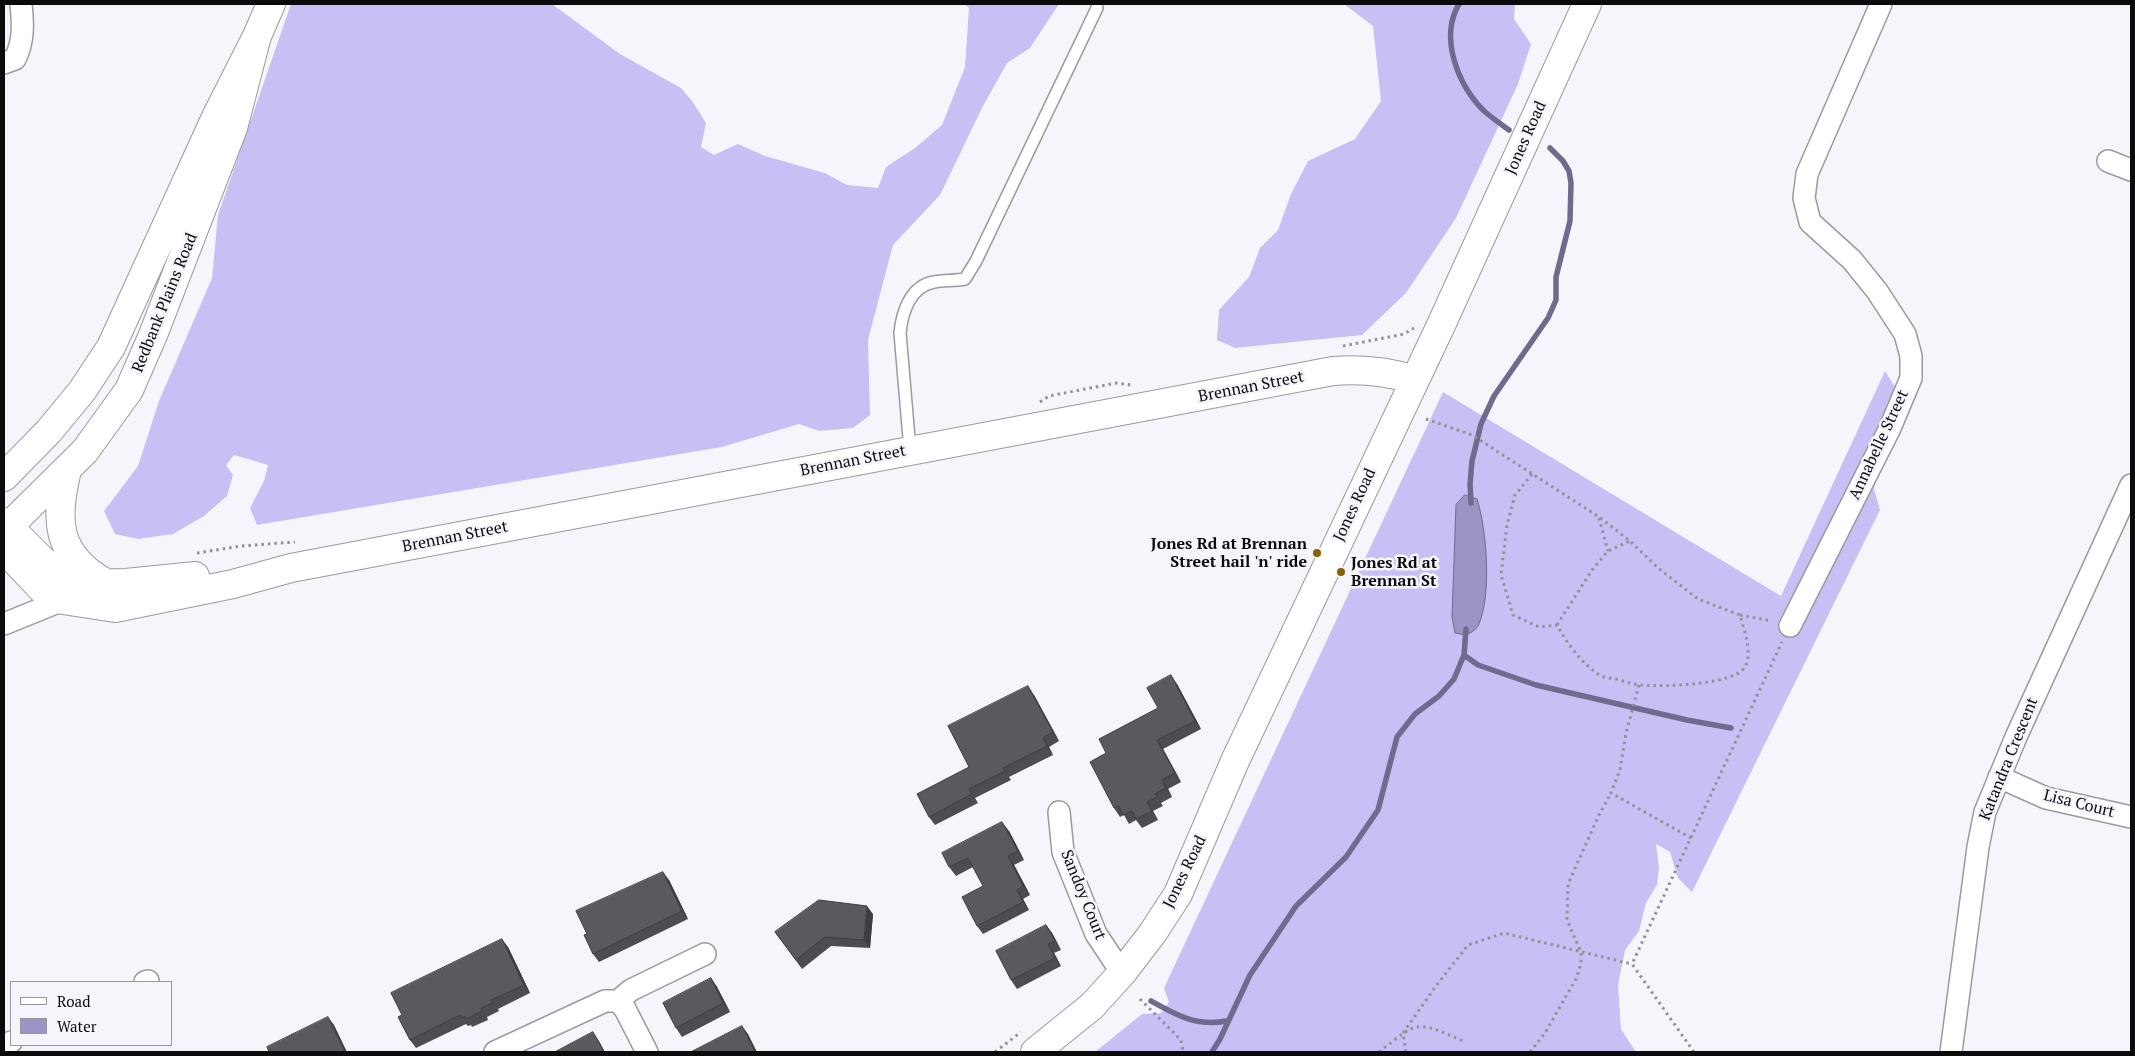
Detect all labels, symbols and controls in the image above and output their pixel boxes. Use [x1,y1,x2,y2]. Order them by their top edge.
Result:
street label: Jones Road [1501,98,1551,178]
street label: Redbank Plains Road [128,231,202,375]
street label: Brennan Street [1197,367,1305,407]
street label: Annabelle Street [1845,387,1913,503]
street label: Brennan Street [799,441,907,481]
street label: Jones Road [1330,465,1380,545]
street label: Brennan Street [401,517,509,557]
place label: Jones Rd at Brennan Street hail 'n' ride [1151,534,1307,572]
marker: Jones Rd at Brennan Street hail 'n' ride [1311,547,1323,559]
place label: Jones Rd at Brennan St [1351,553,1437,591]
marker: Jones Rd at Brennan St [1335,566,1347,578]
street label: Katandra Crescent [1976,695,2042,823]
street label: Lisa Court [2041,786,2117,822]
street label: Jones Road [1159,833,1211,911]
street label: Sandoy Court [1056,847,1110,943]
legend [10,981,172,1046]
text: Road [57,991,90,1011]
text: Water [57,1016,96,1036]

